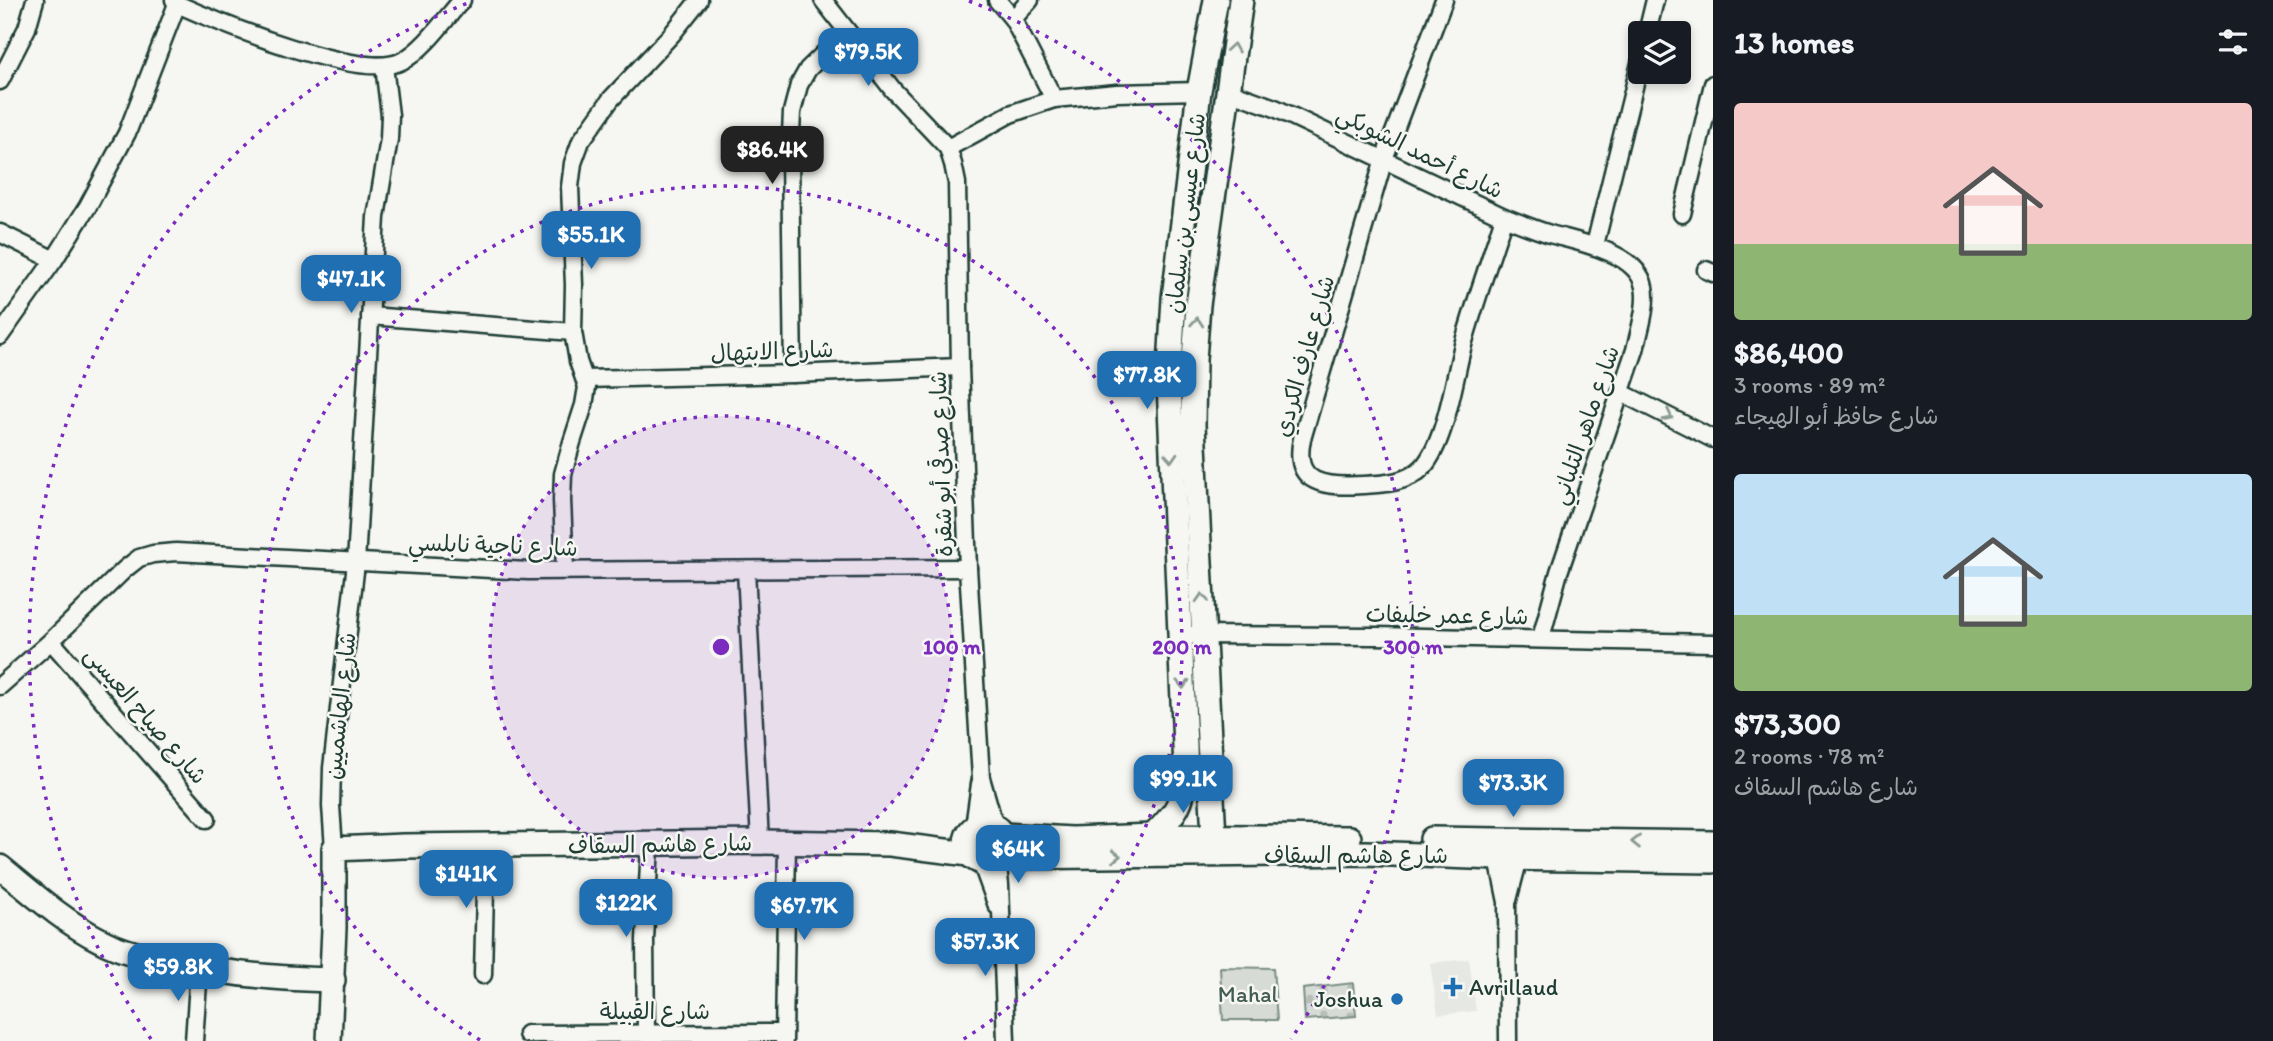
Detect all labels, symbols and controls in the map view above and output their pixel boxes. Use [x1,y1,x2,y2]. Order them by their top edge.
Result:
map controls [1628,21,1691,84]
button: layers [1628,21,1691,84]
icon: filters [2214,23,2252,61]
text: 13 homes [1734,24,1854,61]
pin: $79.5K [811,28,925,88]
text: $79.5K [834,37,902,65]
one-way arrow [1225,42,1240,54]
street label: شارع أحمد الشوبكي [1329,100,1508,211]
street label: شارع عيسى بن سلمان [1159,111,1213,315]
pin: $86.4K [715,127,829,186]
text: $86.4K [737,135,807,163]
icon: home [1930,148,2056,274]
pin: $55.1K [534,212,648,271]
text: $55.1K [558,220,624,248]
pin: $47.1K [294,256,408,315]
text: $47.1K [317,264,385,292]
street label: شارع عارف الكردي [1268,272,1343,441]
one-way arrow [1189,316,1204,327]
text: $86,400 [1734,334,1844,371]
street label: شارع الابتهال [710,335,834,369]
street label: شارع ماهر التلباني [1545,342,1632,510]
pin: $77.8K [1090,352,1204,411]
text: $77.8K [1113,360,1181,388]
street label: شارع صدقي أبو شقرة [924,370,961,558]
text: 3 rooms · 89 m² [1734,371,1885,399]
text: شارع حافظ أبو الهيجاء [1734,402,1938,430]
one-way arrow [1661,408,1673,422]
one-way arrow [1163,452,1178,463]
icon: home [1930,519,2056,645]
street label: شارع ناجية نابلسي [407,528,578,569]
one-way arrow [1195,592,1210,603]
street label: شارع عمر خليفات [1365,600,1529,632]
street label: شارع الهاشميين [318,631,364,781]
text: 100 m [923,634,981,659]
text: 200 m [1152,634,1212,659]
text: 300 m [1383,634,1443,659]
centre of rings [709,635,733,659]
street label: شارع صياح العيسى [77,640,213,791]
one-way arrow [1176,679,1191,690]
text: $73,300 [1734,705,1841,742]
text: 2 rooms · 78 m² [1734,742,1884,770]
pin: $99.1K [1126,756,1240,815]
pin: $73.3K [1456,760,1570,819]
text: $99.1K [1150,764,1216,792]
text: $73.3K [1479,768,1547,796]
text: شارع هاشم السقاف [1734,773,1918,801]
pin: $64K [977,826,1059,885]
street label: شارع هاشم السقاف [568,828,752,864]
text: $64K [992,834,1044,862]
one-way arrow [1630,834,1640,850]
street label: شارع هاشم السقاف [1264,841,1448,873]
one-way arrow [1111,849,1122,864]
pin: $141K [417,850,515,910]
text: $141K [435,859,497,887]
pin: $122K [577,880,675,939]
pin: $67.7K [747,883,861,942]
text: $122K [595,888,657,916]
text: $67.7K [771,891,838,919]
pin: $57.3K [928,918,1042,978]
text: $57.3K [951,927,1019,955]
pin: $59.8K [121,944,235,1003]
text: $59.8K [144,952,212,980]
place label: Avrillaud [1469,973,1558,1001]
marker: Avrillaud [1443,977,1463,997]
park label: Mahal [1218,980,1279,1008]
place label: Joshua [1314,985,1383,1013]
marker: Joshua [1389,991,1405,1007]
street label: شارع القبيلة [600,997,710,1027]

